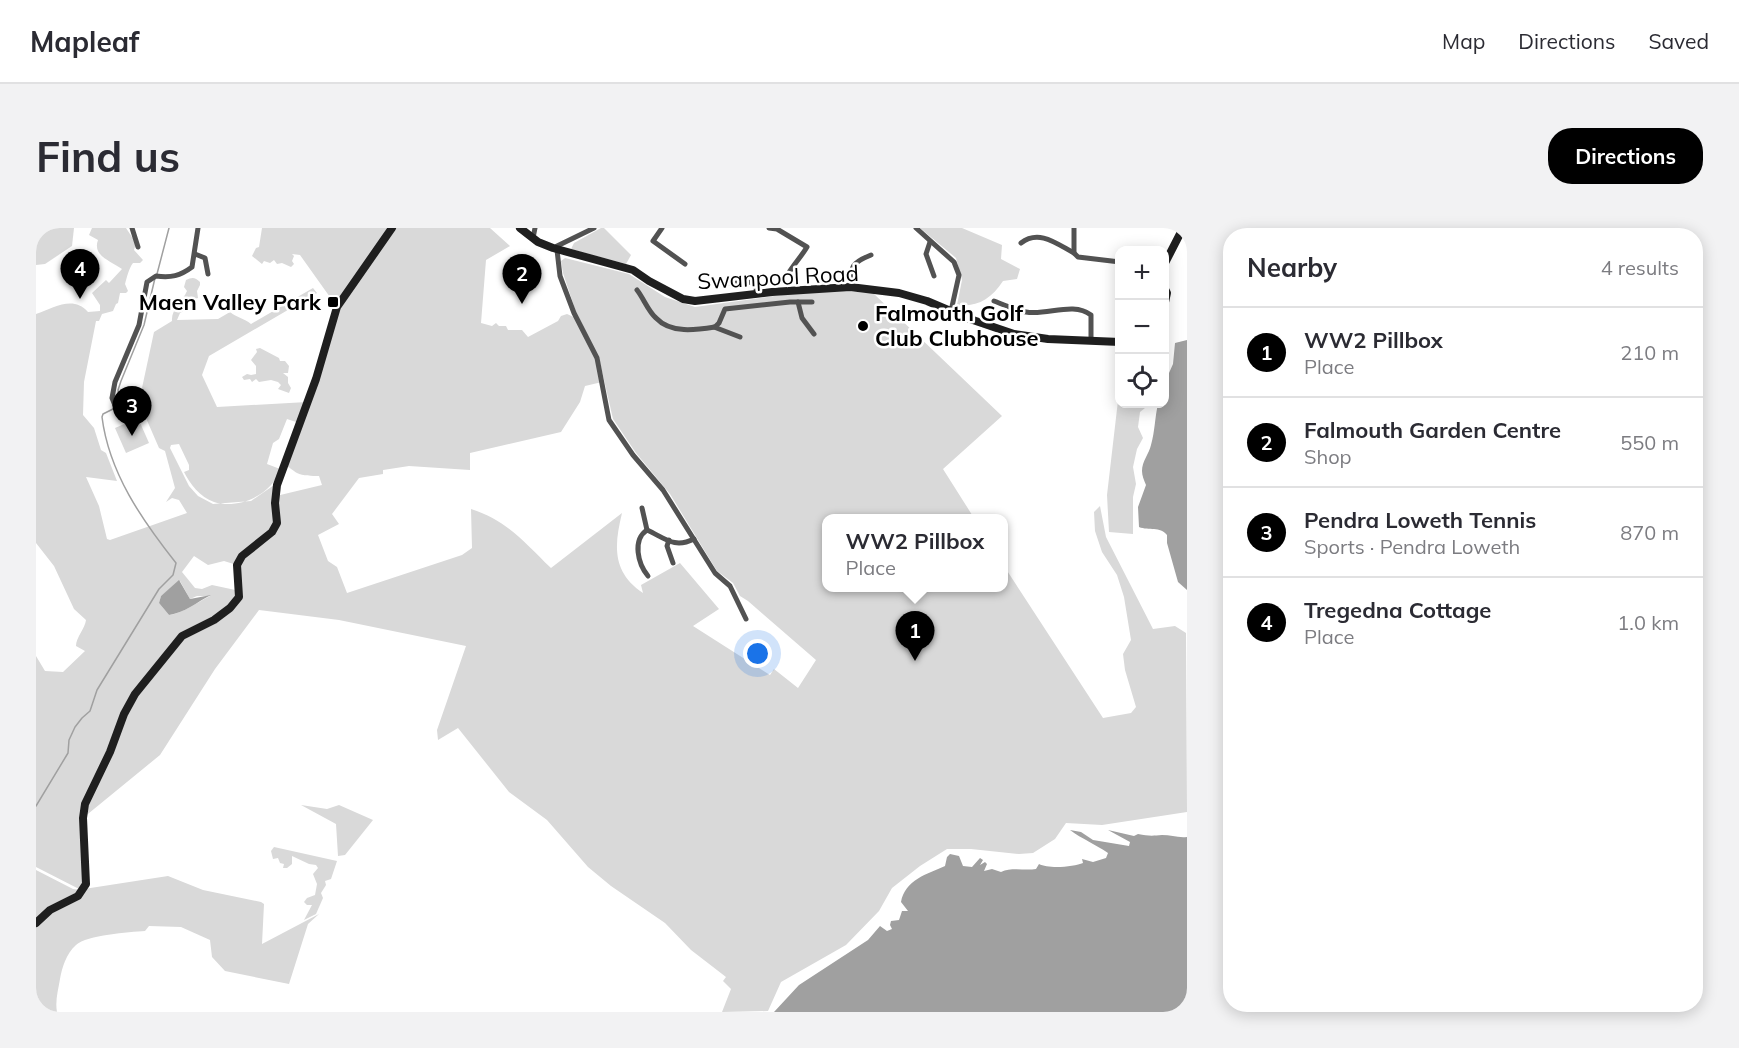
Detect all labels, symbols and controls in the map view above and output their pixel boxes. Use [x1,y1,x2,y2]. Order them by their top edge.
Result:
text: Mapleaf [30,24,139,59]
text: Map [1442,28,1485,54]
text: Directions [1518,28,1615,54]
text: Saved [1648,28,1709,54]
button: Directions [1548,128,1703,184]
text: Find us [36,130,180,183]
map controls [1115,246,1169,408]
button: + [1115,246,1169,300]
pin: 4 [60,250,99,299]
text: Nearby [1247,251,1337,284]
pin: 2 [502,254,542,304]
text: 4 results [1601,255,1679,280]
street label: Swanpool Road [696,259,860,295]
place label: Maen Valley Park [139,288,322,316]
marker: Maen Valley Park [326,295,340,309]
place label: Falmouth Golf Club Clubhouse [875,299,1039,352]
button: − [1115,300,1169,354]
marker: Falmouth Golf Club Clubhouse [856,319,870,333]
text: WW2 Pillbox [1304,326,1443,354]
text: 1 [1261,340,1273,365]
text: 210 m [1620,340,1679,365]
button: locate [1115,354,1169,408]
text: Place [1304,354,1354,379]
pin: 3 [112,386,152,436]
text: Falmouth Garden Centre [1304,416,1561,444]
text: 2 [1261,430,1273,455]
text: 550 m [1620,430,1679,455]
text: Shop [1304,444,1352,469]
text: Pendra Loweth Tennis [1304,506,1536,534]
popup [822,514,1008,592]
text: 3 [1261,520,1273,545]
text: 870 m [1620,520,1679,545]
text: WW2 Pillbox [846,527,984,555]
text: Sports · Pendra Loweth [1304,534,1520,559]
text: Place [846,555,896,580]
text: Tregedna Cottage [1304,596,1491,624]
text: 4 [1261,610,1273,635]
text: 1.0 km [1617,610,1679,635]
pin: 1 [896,612,934,661]
text: Place [1304,624,1354,649]
your location [743,639,772,668]

